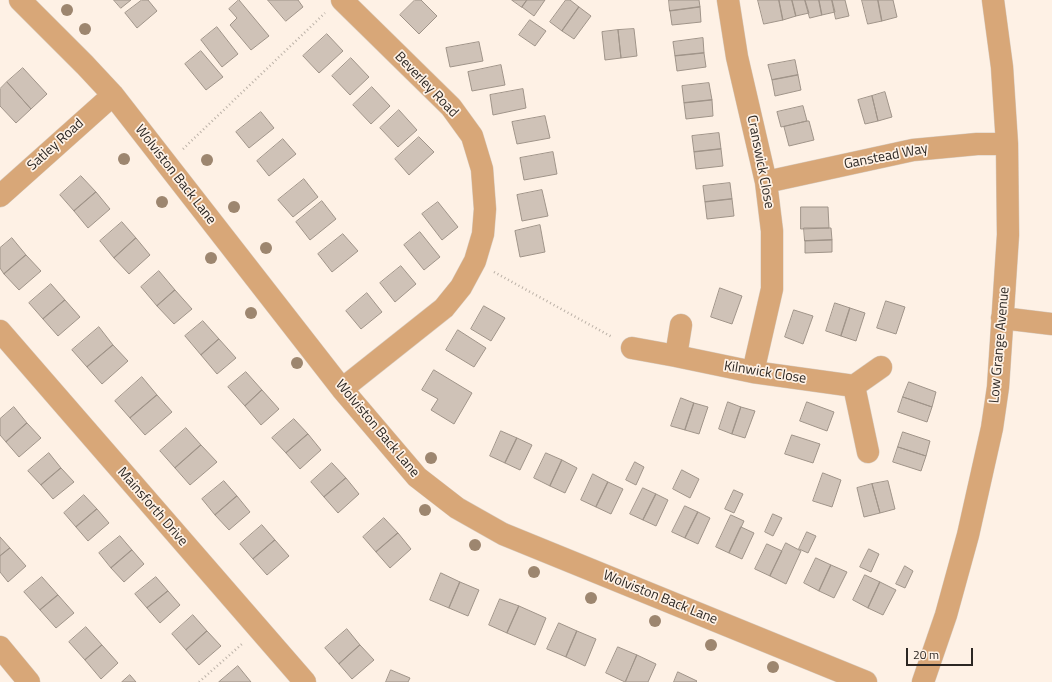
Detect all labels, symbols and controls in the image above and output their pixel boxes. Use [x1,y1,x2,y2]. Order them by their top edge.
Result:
street label: Beverley Road [391,49,461,121]
street label: Cranswick Close [743,114,777,210]
street label: Satley Road [24,115,88,175]
street label: Wolviston Back Lane [131,122,219,228]
street label: Ganstead Way [843,141,929,173]
street label: Low Grange Avenue [987,286,1013,404]
street label: Kilnwick Close [723,358,807,388]
street label: Wolviston Back Lane [331,377,423,481]
street label: Mainsforth Drive [113,464,191,550]
street label: Wolviston Back Lane [600,567,720,629]
scale bar [908,640,975,666]
text: 20 m [913,645,939,664]

